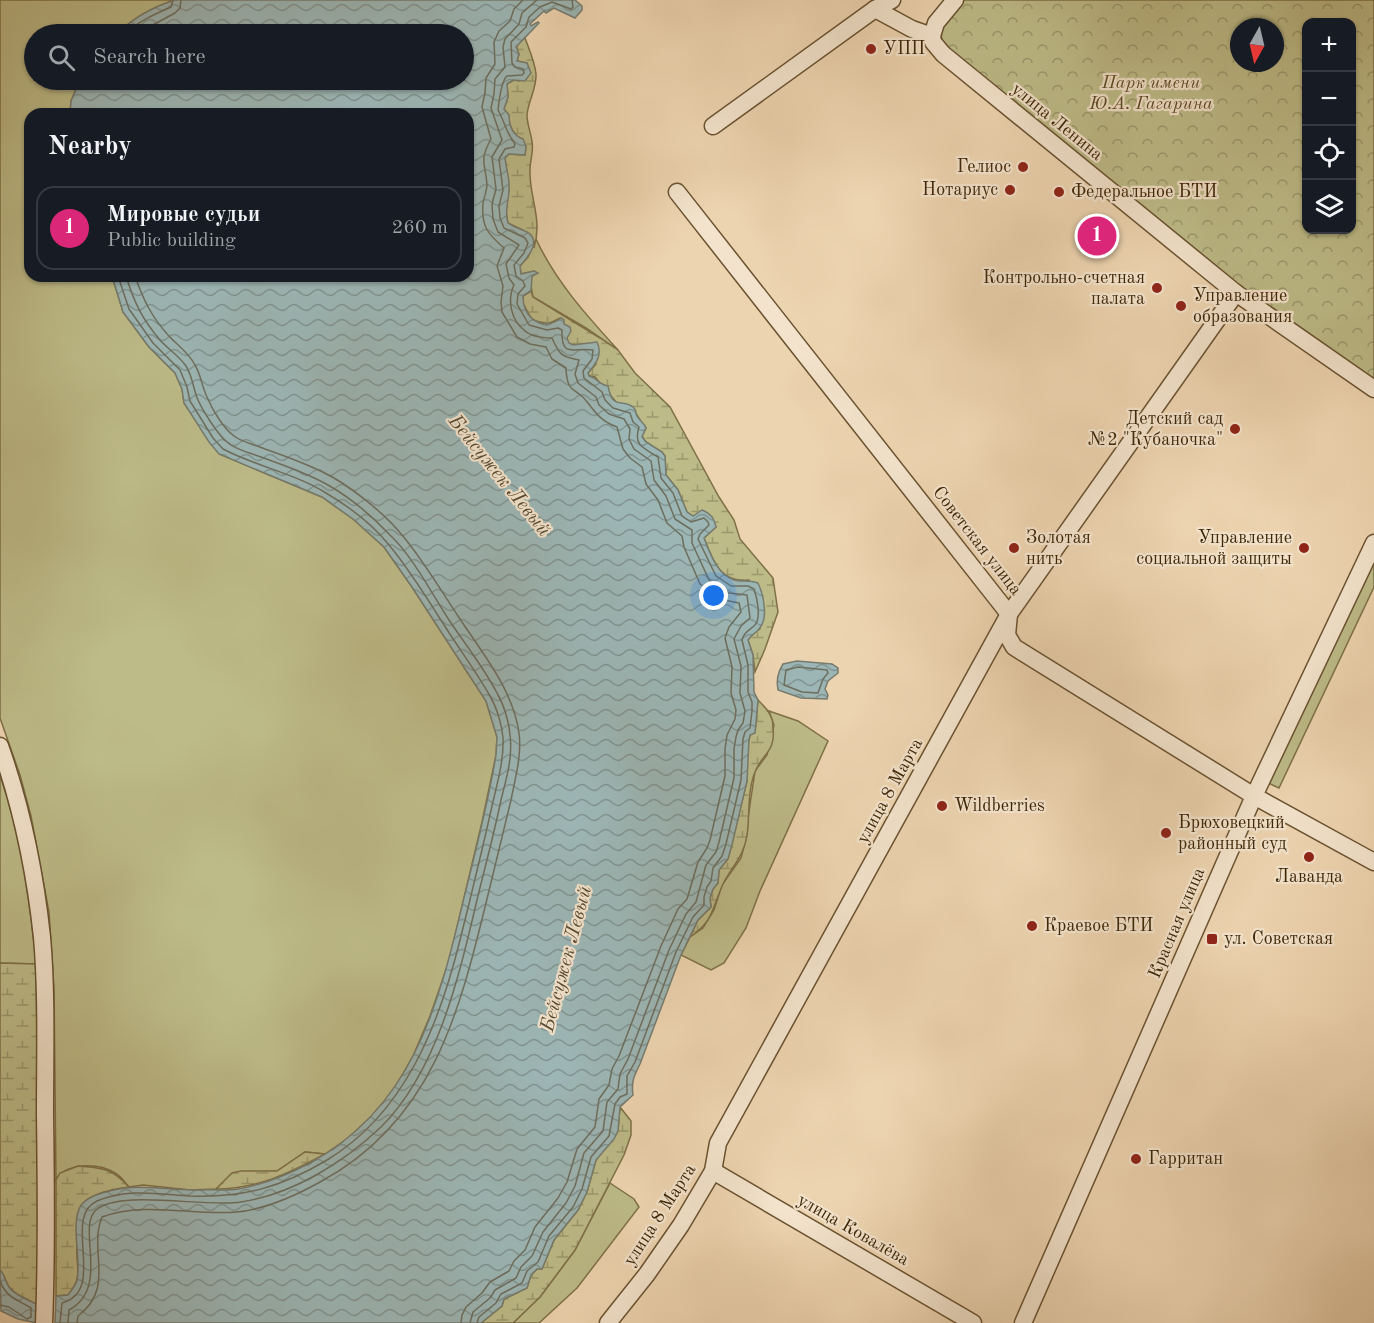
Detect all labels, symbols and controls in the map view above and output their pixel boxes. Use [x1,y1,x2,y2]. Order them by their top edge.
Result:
north arrow [1230,18,1284,72]
map controls [1302,18,1356,234]
button: + [1302,18,1356,72]
search box [24,24,474,90]
place label: УПП [883,40,925,58]
icon: search [45,41,78,74]
marker: УПП [864,42,878,56]
text: Search here [93,46,206,68]
button: − [1302,72,1356,126]
park label: Парк имени Ю.А. Гагарина [1088,74,1213,113]
street label: улица Ленина [1008,80,1106,164]
button: locate [1302,126,1356,180]
text: Nearby [48,134,132,160]
place label: Гелиос [957,158,1011,176]
marker: Гелиос [1016,160,1030,174]
button: layers [1302,180,1356,234]
place label: Нотариус [922,181,998,199]
marker: Нотариус [1003,183,1017,197]
place label: Федеральное БТИ [1071,183,1217,201]
marker: Федеральное БТИ [1052,185,1066,199]
text: Мировые судьи [107,204,260,226]
pin: 1 [1078,214,1116,258]
text: 1 [64,218,75,238]
text: 260 m [392,218,448,238]
text: Public building [107,231,236,251]
place label: Контрольно-счетная палата [983,269,1145,308]
marker: Контрольно-счетная палата [1150,281,1164,295]
place label: Управление образования [1193,287,1292,326]
marker: Управление образования [1174,299,1188,313]
place label: Детский сад №2 "Кубаночка" [1088,410,1223,449]
water label: Бейсужек Левый [444,411,554,540]
marker: Детский сад №2 "Кубаночка" [1228,422,1242,436]
street label: Советская улица [929,483,1025,599]
place label: Золотая нить [1026,529,1091,568]
place label: Управление социальной защиты [1136,529,1292,568]
marker: Золотая нить [1007,541,1021,555]
marker: Управление социальной защиты [1297,541,1311,555]
your location [699,581,728,610]
street label: улица 8 Марта [854,735,926,847]
place label: Wildberries [954,797,1045,815]
marker: Wildberries [935,799,949,813]
place label: Брюховецкий районный суд [1178,814,1287,853]
marker: Брюховецкий районный суд [1159,826,1173,840]
marker: Лаванда [1302,850,1316,864]
street label: Красная улица [1146,865,1208,981]
place label: Лаванда [1275,868,1343,886]
water label: Бейсужек Левый [538,884,596,1035]
place label: Краевое БТИ [1044,917,1154,935]
marker: Краевое БТИ [1025,919,1039,933]
place label: ул. Советская [1224,930,1333,948]
marker: ул. Советская [1205,932,1219,946]
place label: Гарритан [1148,1150,1223,1168]
marker: Гарритан [1129,1152,1143,1166]
street label: улица 8 Марта [621,1161,700,1269]
street label: улица Ковалёва [794,1191,912,1269]

